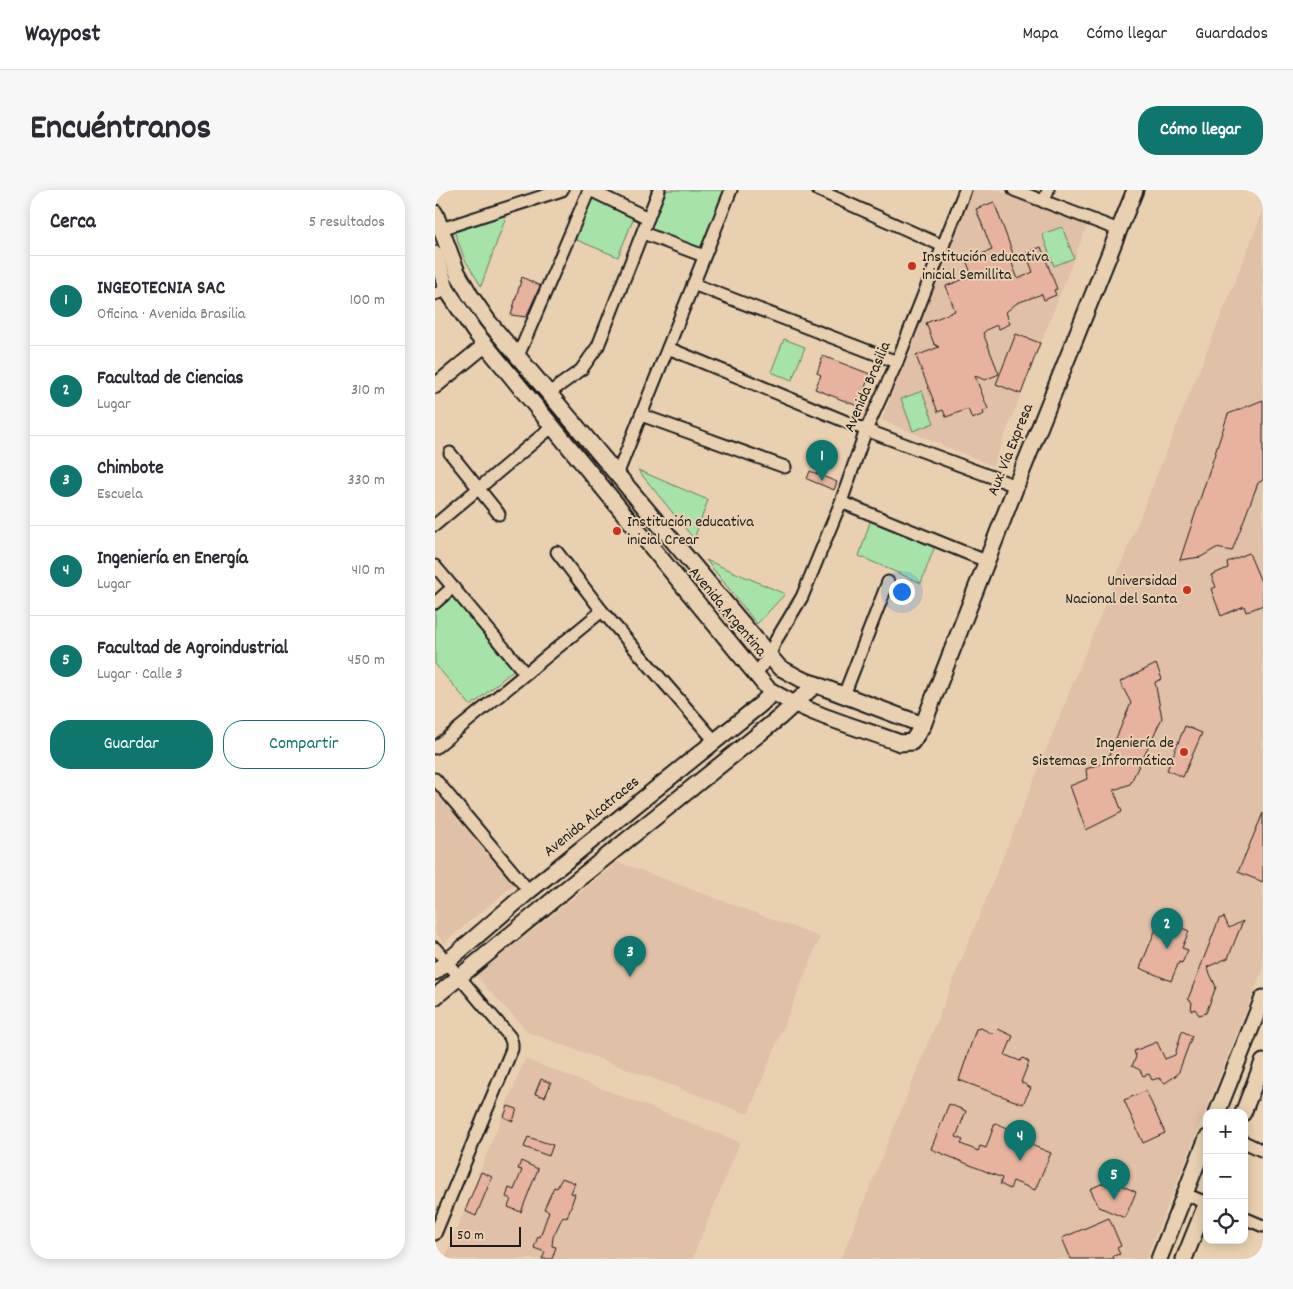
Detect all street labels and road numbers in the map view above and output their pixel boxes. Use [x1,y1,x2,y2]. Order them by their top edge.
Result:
street label: Avenida Brasilia [839,338,898,436]
street label: Aux. Vía Expresa [982,400,1040,500]
street label: Avenida Argentina [682,562,772,662]
street label: Avenida Alcatraces [539,771,645,863]

